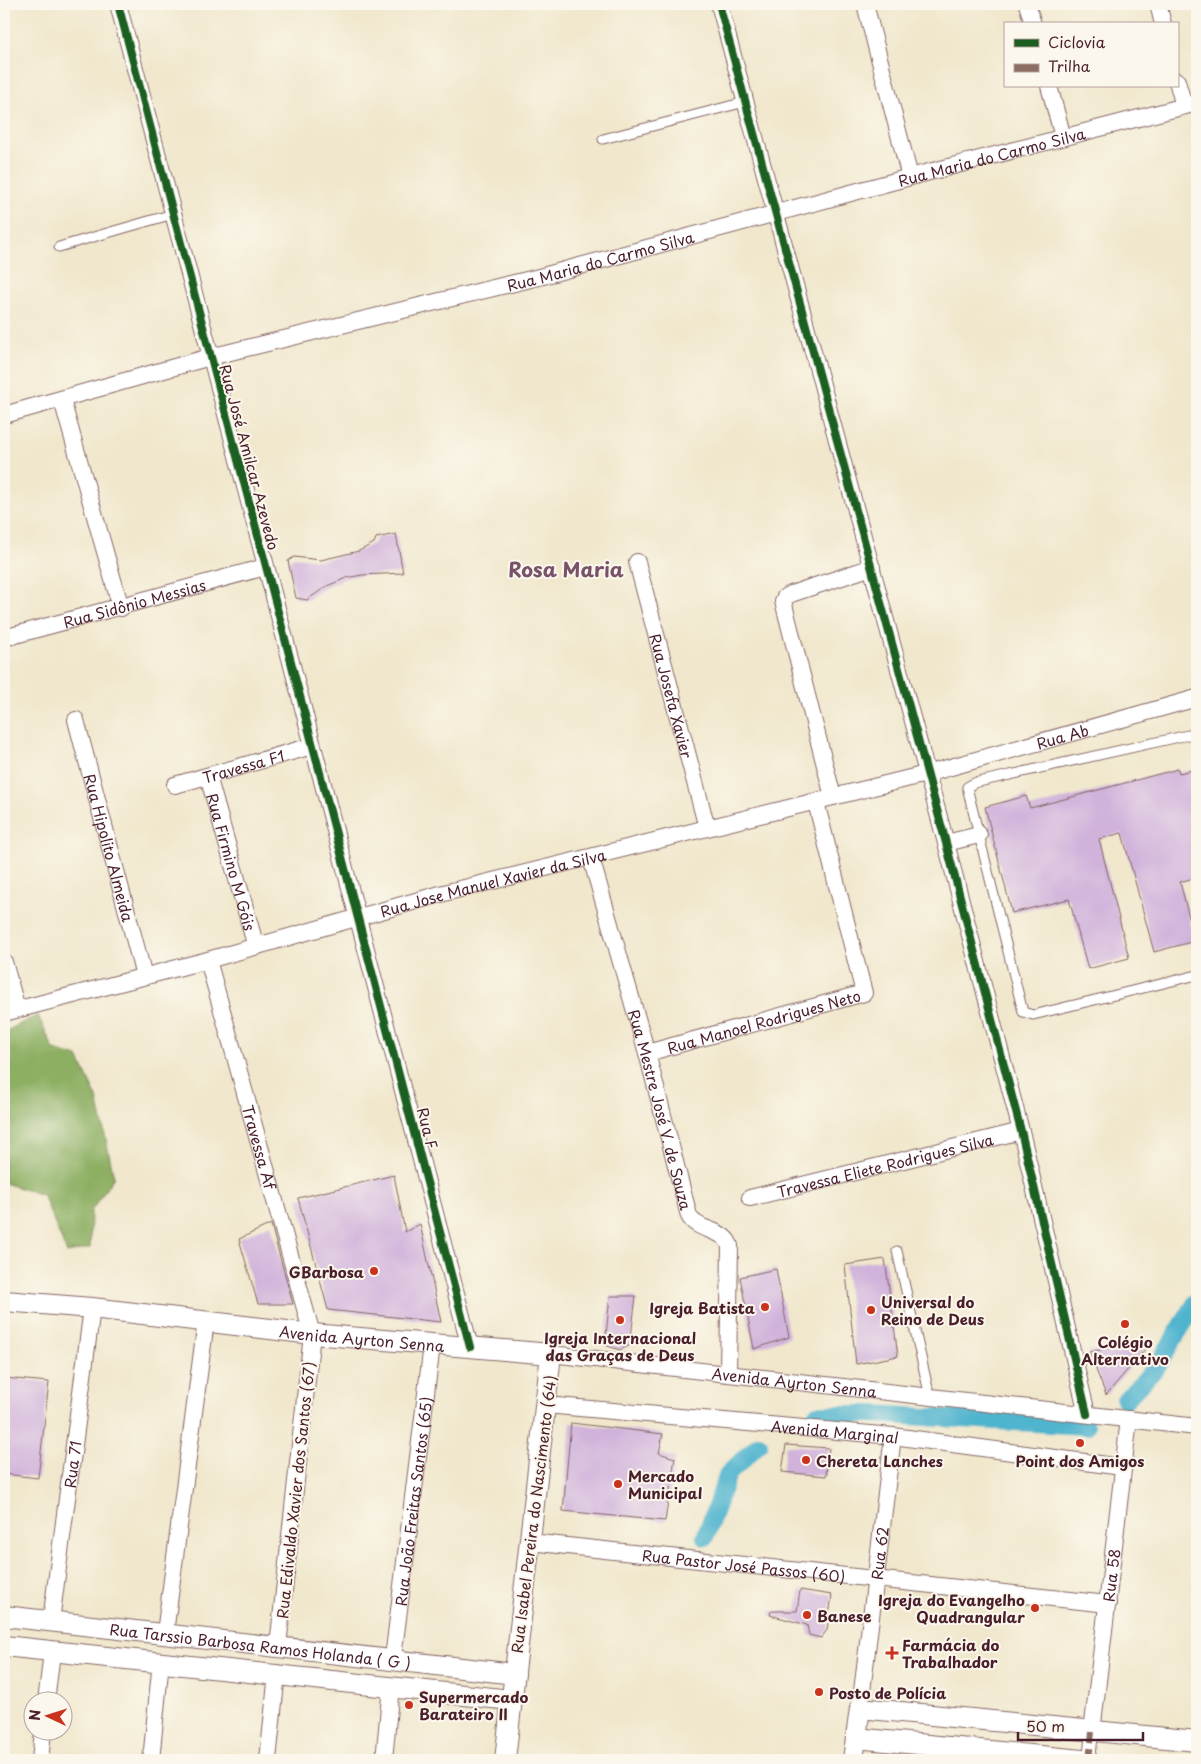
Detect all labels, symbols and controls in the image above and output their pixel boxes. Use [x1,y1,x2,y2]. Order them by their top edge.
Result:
legend [1004,22,1178,88]
text: Ciclovia [1048,30,1106,53]
text: Trilha [1048,54,1091,77]
street label: Rua Maria do Carmo Silva [895,121,1088,191]
street label: Rua Maria do Carmo Silva [504,224,697,296]
street label: Rua José Amilcar Azevedo [214,362,286,552]
district label: Rosa Maria [508,554,624,584]
street label: Rua Sidônio Messias [60,572,208,633]
street label: Rua Josefa Xavier [645,631,700,760]
street label: Rua Ab [1033,718,1091,754]
street label: Travessa F1 [199,743,287,788]
street label: Rua Hipolito Almeida [79,771,141,925]
street label: Rua Firmino M Góis [202,790,262,934]
street label: Rua Jose Manuel Xavier da Silva [377,842,609,922]
street label: Rua Manoel Rodrigues Neto [664,983,863,1058]
street label: Rua Mestre José V. de Souza [623,1006,699,1213]
street label: Travessa Af [237,1102,283,1192]
street label: Rua F [412,1105,444,1151]
street label: Travessa Eliete Rodrigues Silva [774,1127,996,1202]
place label: GBarbosa [289,1260,364,1283]
marker: GBarbosa [368,1265,380,1277]
place label: Universal do Reino de Deus [881,1290,984,1330]
place label: Igreja Batista [649,1296,755,1319]
marker: Igreja Batista [759,1301,771,1313]
marker: Universal do Reino de Deus [865,1304,877,1316]
marker: Igreja Internacional das Graças de Deus [614,1314,626,1326]
marker: Colégio Alternativo [1119,1318,1131,1330]
street label: Avenida Ayrton Senna [278,1319,446,1357]
place label: Igreja Internacional das Graças de Deus [544,1326,696,1366]
place label: Colégio Alternativo [1081,1330,1169,1370]
street label: Rua Edivaldo Xavier dos Santos (67) [270,1360,320,1620]
street label: Avenida Ayrton Senna [711,1361,879,1402]
street label: Rua Isabel Pereira do Nascimento (64) [505,1374,561,1654]
street label: Rua João Freitas Santos (65) [388,1395,437,1607]
street label: Avenida Marginal [770,1414,900,1448]
marker: Point dos Amigos [1074,1437,1086,1449]
street label: Rua 71 [57,1439,86,1489]
place label: Chereta Lanches [816,1449,943,1472]
place label: Point dos Amigos [1016,1449,1144,1472]
marker: Chereta Lanches [800,1454,812,1466]
place label: Mercado Municipal [628,1464,702,1504]
marker: Mercado Municipal [612,1478,624,1490]
street label: Rua 62 [864,1525,893,1581]
street label: Rua Pastor José Passos (60) [641,1543,847,1587]
street label: Rua 58 [1096,1547,1125,1603]
place label: Igreja do Evangelho Quadrangular [878,1588,1025,1628]
marker: Igreja do Evangelho Quadrangular [1029,1602,1041,1614]
place label: Banese [817,1604,871,1627]
marker: Banese [801,1609,813,1621]
street label: Rua Tarssio Barbosa Ramos Holanda ( G ) [108,1617,412,1674]
place label: Farmácia do Trabalhador [902,1633,1000,1673]
marker: Farmácia do Trabalhador [886,1647,898,1659]
place label: Posto de Polícia [829,1681,947,1704]
place label: Supermercado Barateiro II [419,1685,529,1725]
marker: Posto de Polícia [813,1686,825,1698]
north arrow [22,1692,72,1742]
marker: Supermercado Barateiro II [403,1699,415,1711]
text: N [24,1709,45,1721]
scale bar [1018,1709,1144,1741]
text: 50 m [1026,1714,1065,1737]

